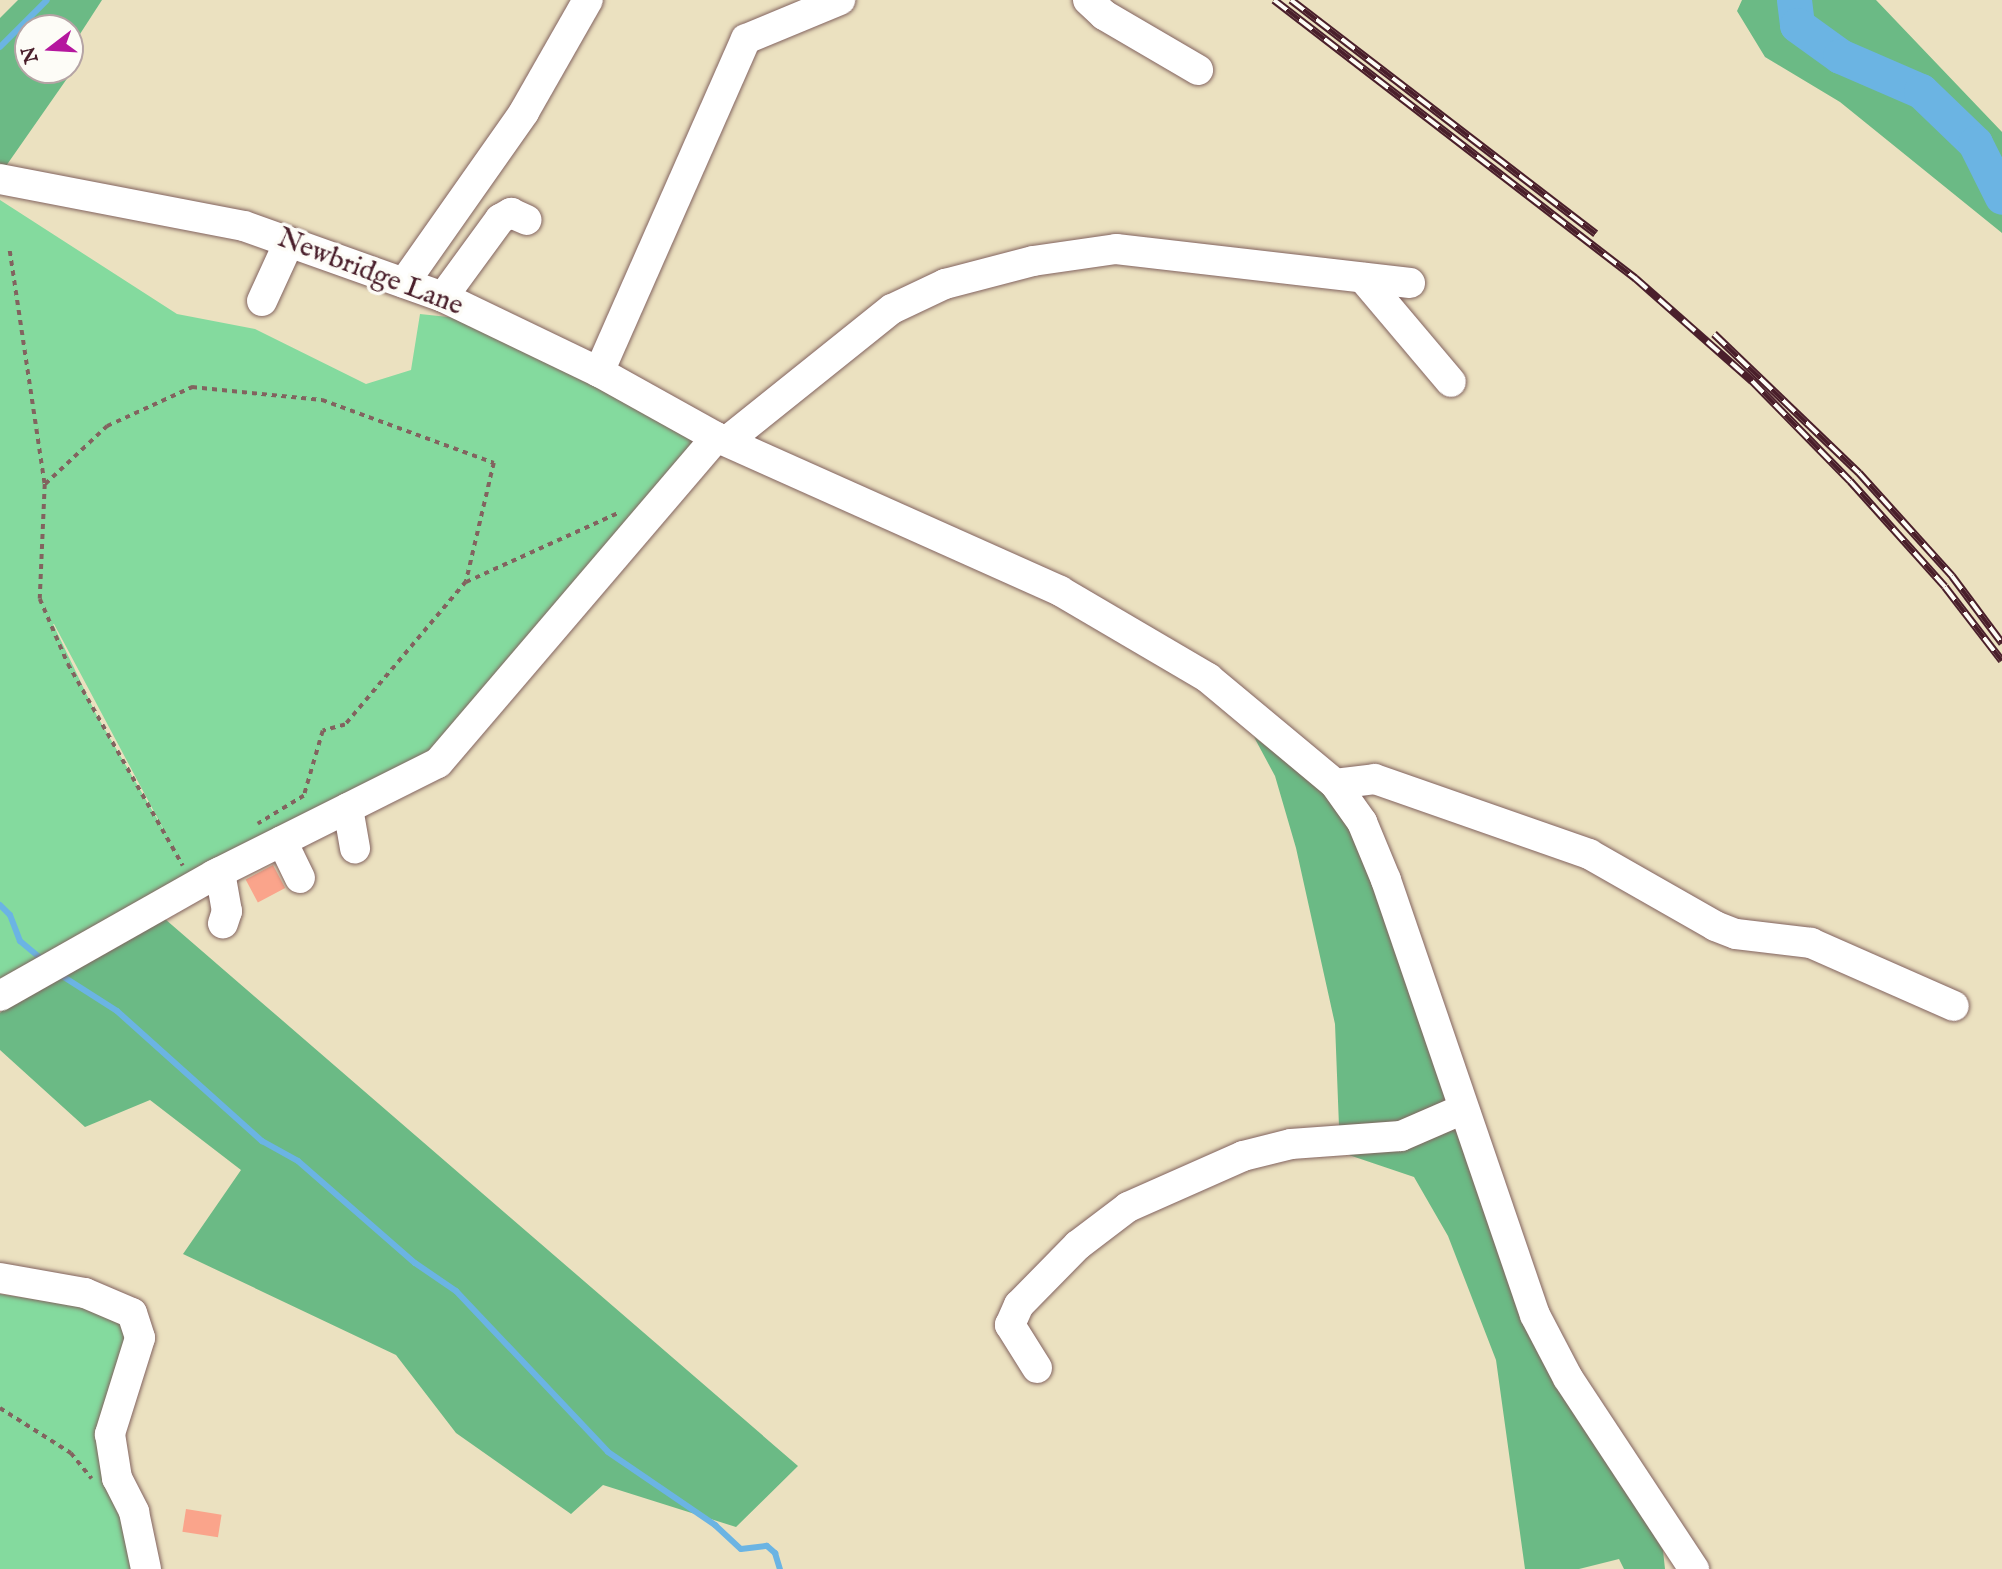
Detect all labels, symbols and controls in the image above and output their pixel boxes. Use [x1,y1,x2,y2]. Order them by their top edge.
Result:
north arrow [14,14,84,84]
text: N [17,43,45,66]
street label: Newbridge Lane [272,222,468,324]

